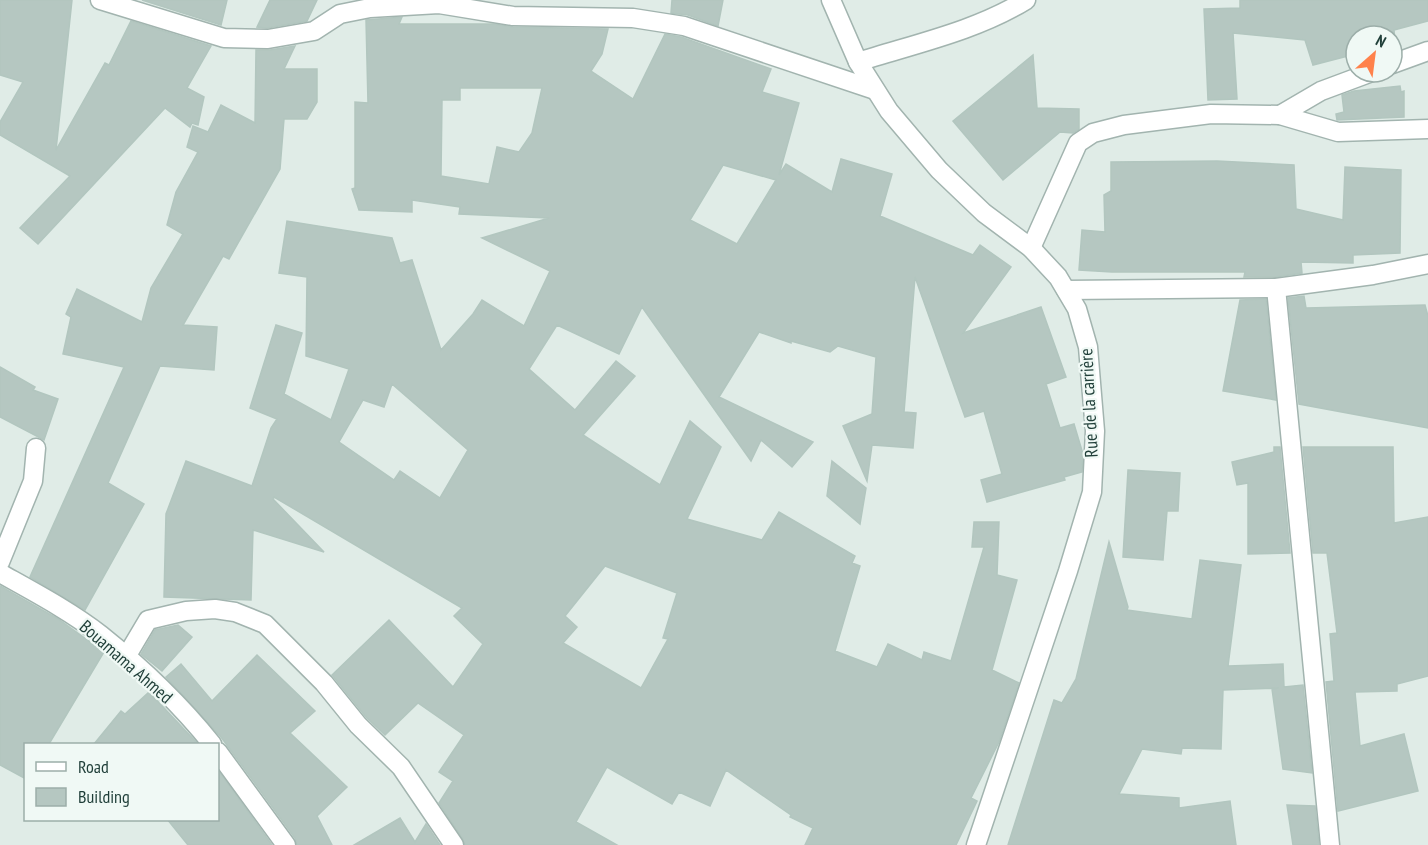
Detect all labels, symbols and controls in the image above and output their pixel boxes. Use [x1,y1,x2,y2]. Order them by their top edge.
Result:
north arrow [1344,24,1404,84]
text: N [1373,30,1390,52]
street label: Rue de la carrière [1074,348,1103,458]
street label: Bouamama Ahmed [75,615,178,708]
legend [24,743,219,821]
text: Road [78,755,109,778]
text: Building [78,785,130,808]

